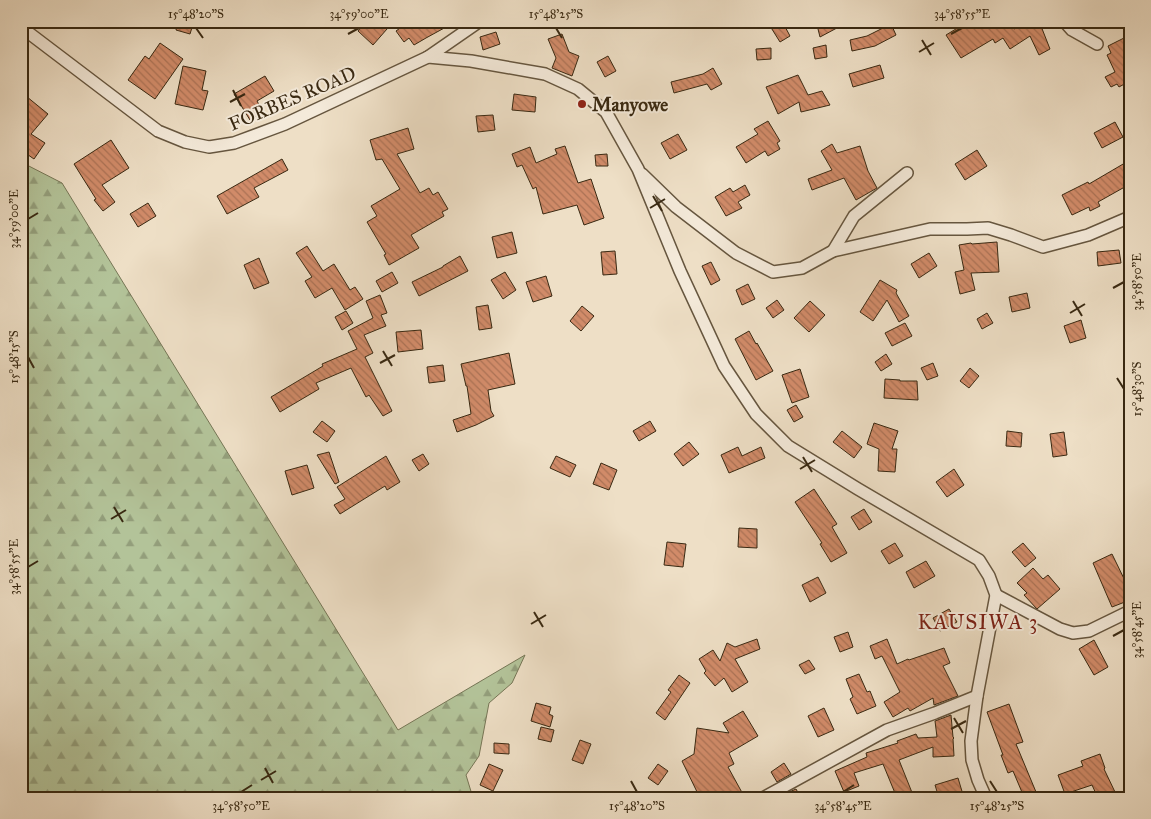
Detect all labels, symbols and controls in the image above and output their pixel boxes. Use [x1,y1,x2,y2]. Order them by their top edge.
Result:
text: 15°48'20"S [168,7,224,21]
text: 34°59'00"E [330,7,389,21]
text: 15°48'25"S [529,7,583,21]
text: 34°58'55"E [934,7,990,21]
street label: FORBES ROAD [225,61,359,136]
place label: Manyowe [592,93,668,117]
marker: Manyowe [576,98,588,110]
text: 34°59'00"E [7,189,21,249]
text: 34°58'50"E [1130,253,1144,311]
text: 15°48'15"S [7,330,21,384]
text: 15°48'30"S [1130,361,1144,416]
text: 34°58'55"E [7,539,21,595]
text: 34°58'45"E [1130,601,1144,659]
district label: KAUSIWA 3 [918,609,1038,635]
text: 34°58'50"E [212,799,270,813]
text: 15°48'20"S [609,799,665,813]
text: 34°58'45"E [814,799,872,813]
text: 15°48'25"S [970,799,1024,813]

